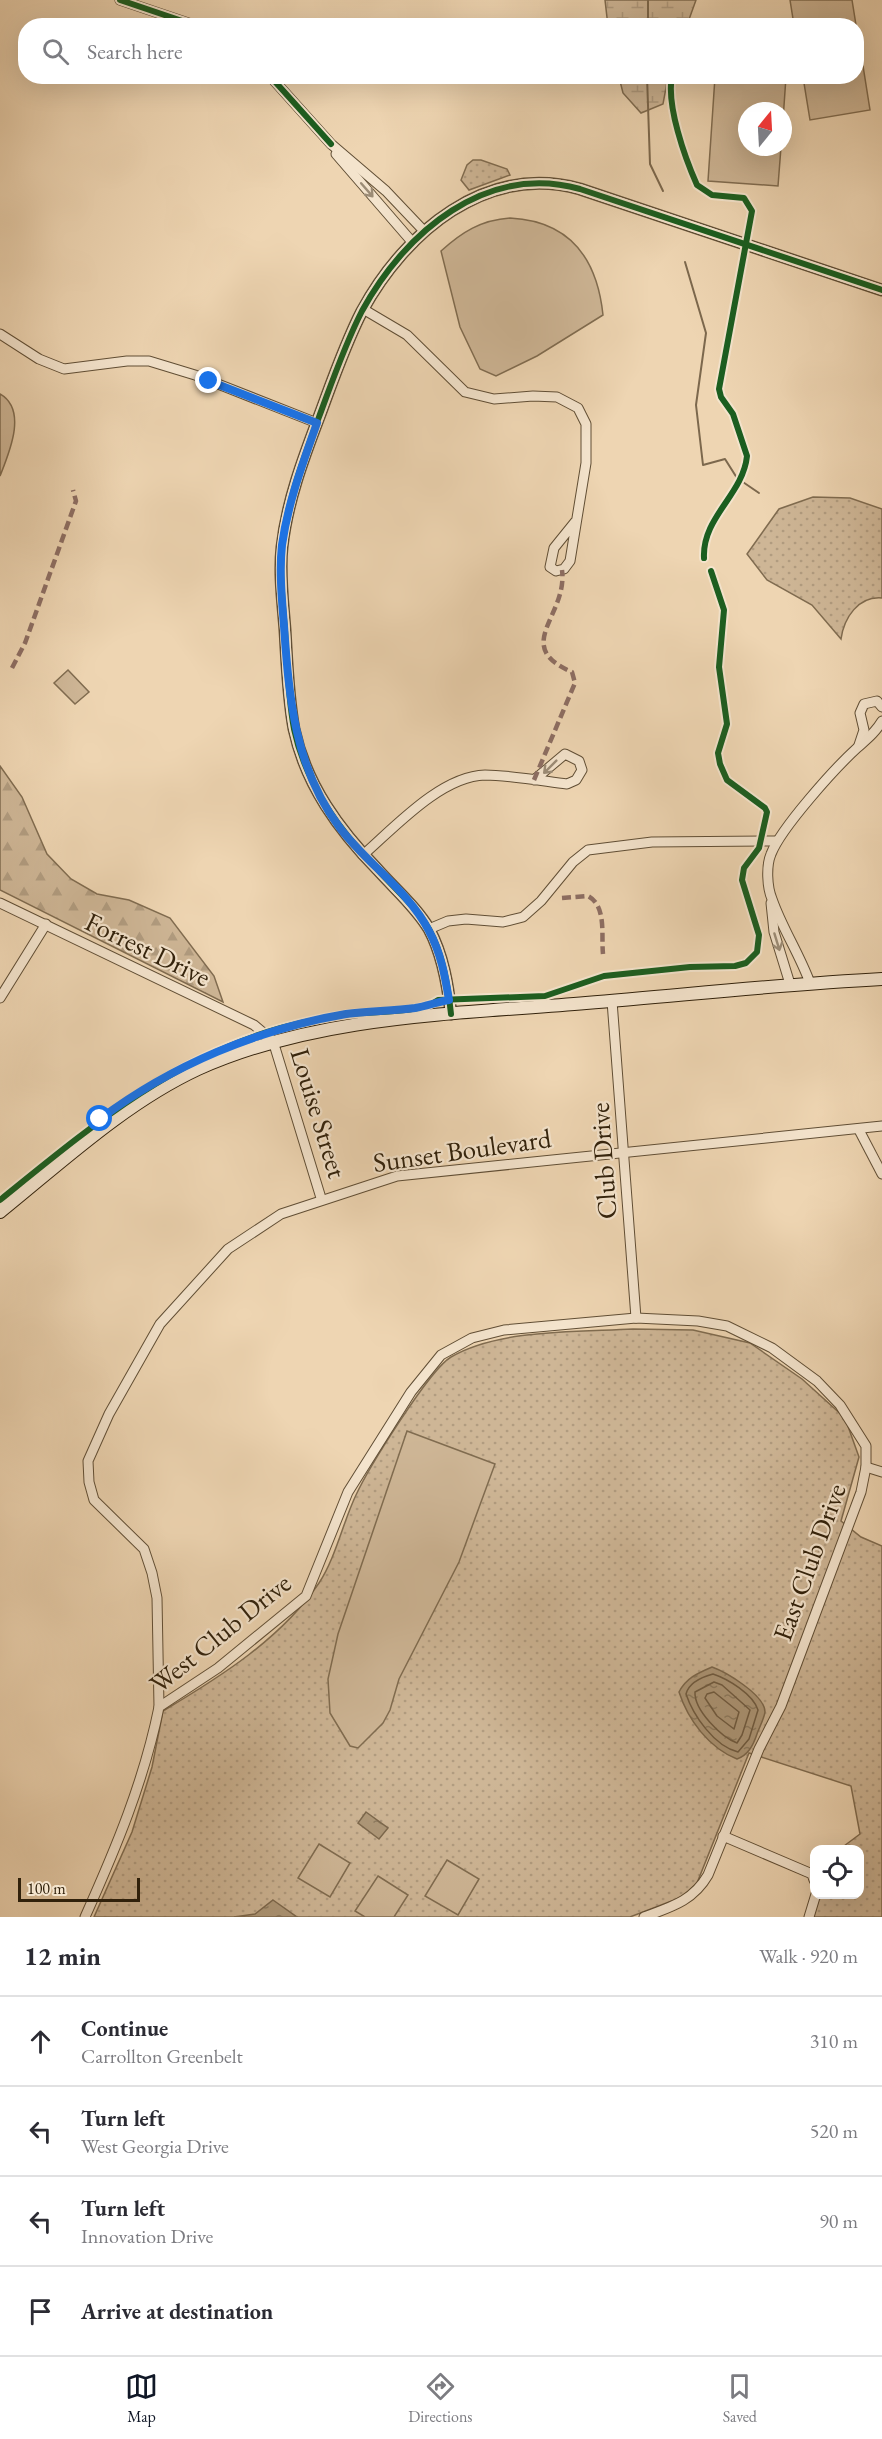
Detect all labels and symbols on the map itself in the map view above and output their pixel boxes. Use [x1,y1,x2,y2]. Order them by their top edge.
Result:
north arrow [738,102,792,156]
one-way arrow [360,182,374,197]
route end [195,367,221,393]
one-way arrow [542,760,557,774]
street label: Forrest Drive [80,904,216,994]
one-way arrow [772,932,783,951]
street label: Louise Street [283,1044,355,1183]
street label: Club Drive [581,1101,625,1221]
route start [86,1105,112,1131]
street label: Sunset Boulevard [371,1120,554,1180]
street label: East Club Drive [764,1479,854,1645]
street label: West Club Drive [142,1565,298,1701]
scale bar [18,1875,140,1902]

